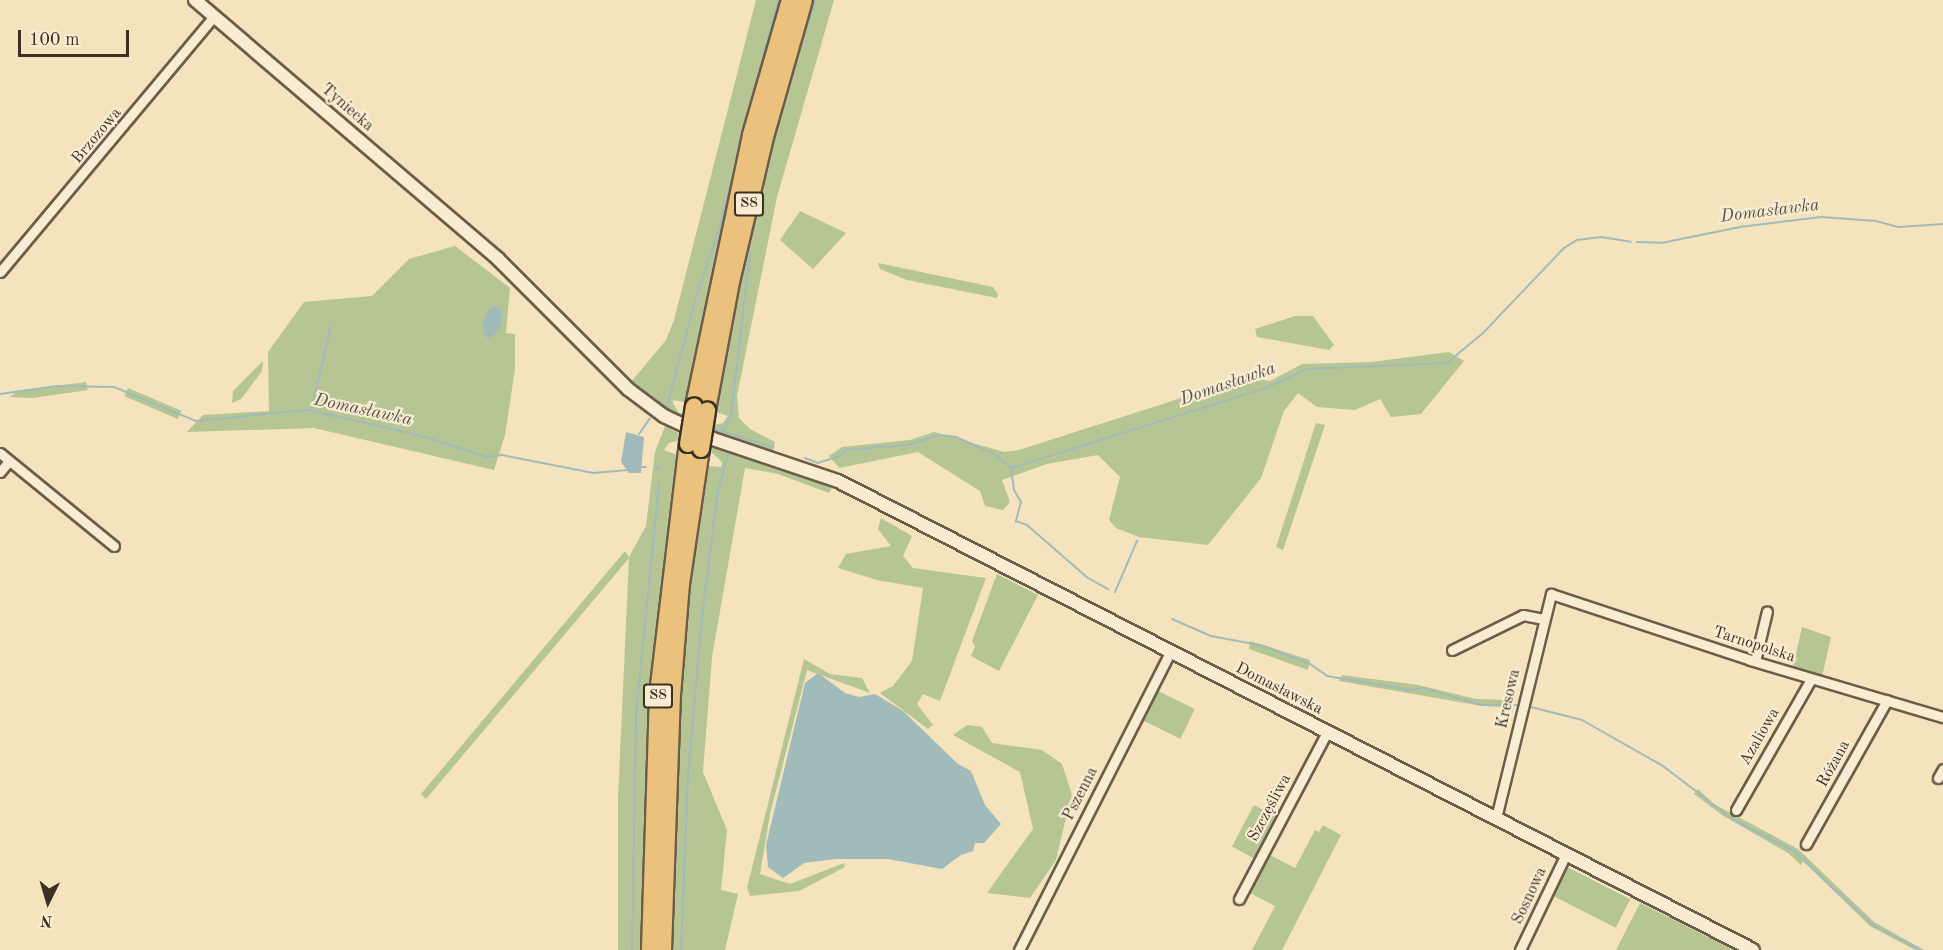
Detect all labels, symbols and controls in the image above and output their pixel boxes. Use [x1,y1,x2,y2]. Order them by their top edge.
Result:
scale bar [21,18,132,56]
text: 100 m [29,31,80,49]
street label: Tyniecka [317,80,377,136]
street label: Brzozowa [68,104,126,168]
road number: S8 [734,192,764,216]
water label: Domasławka [1719,194,1821,228]
water label: Domasławka [1177,358,1279,410]
water label: Domasławka [312,389,414,431]
street label: Tarnopolska [1710,623,1798,667]
street label: Domasławska [1232,659,1326,719]
street label: Kresowa [1493,667,1525,731]
road number: S8 [643,684,673,708]
street label: Azaliowa [1736,705,1784,769]
street label: Różana [1813,737,1855,791]
street label: Pszenna [1059,764,1103,824]
street label: Szczęśliwa [1244,771,1296,845]
street label: Sosnowa [1508,864,1552,928]
north arrow [18,872,78,932]
text: N [40,911,53,928]

